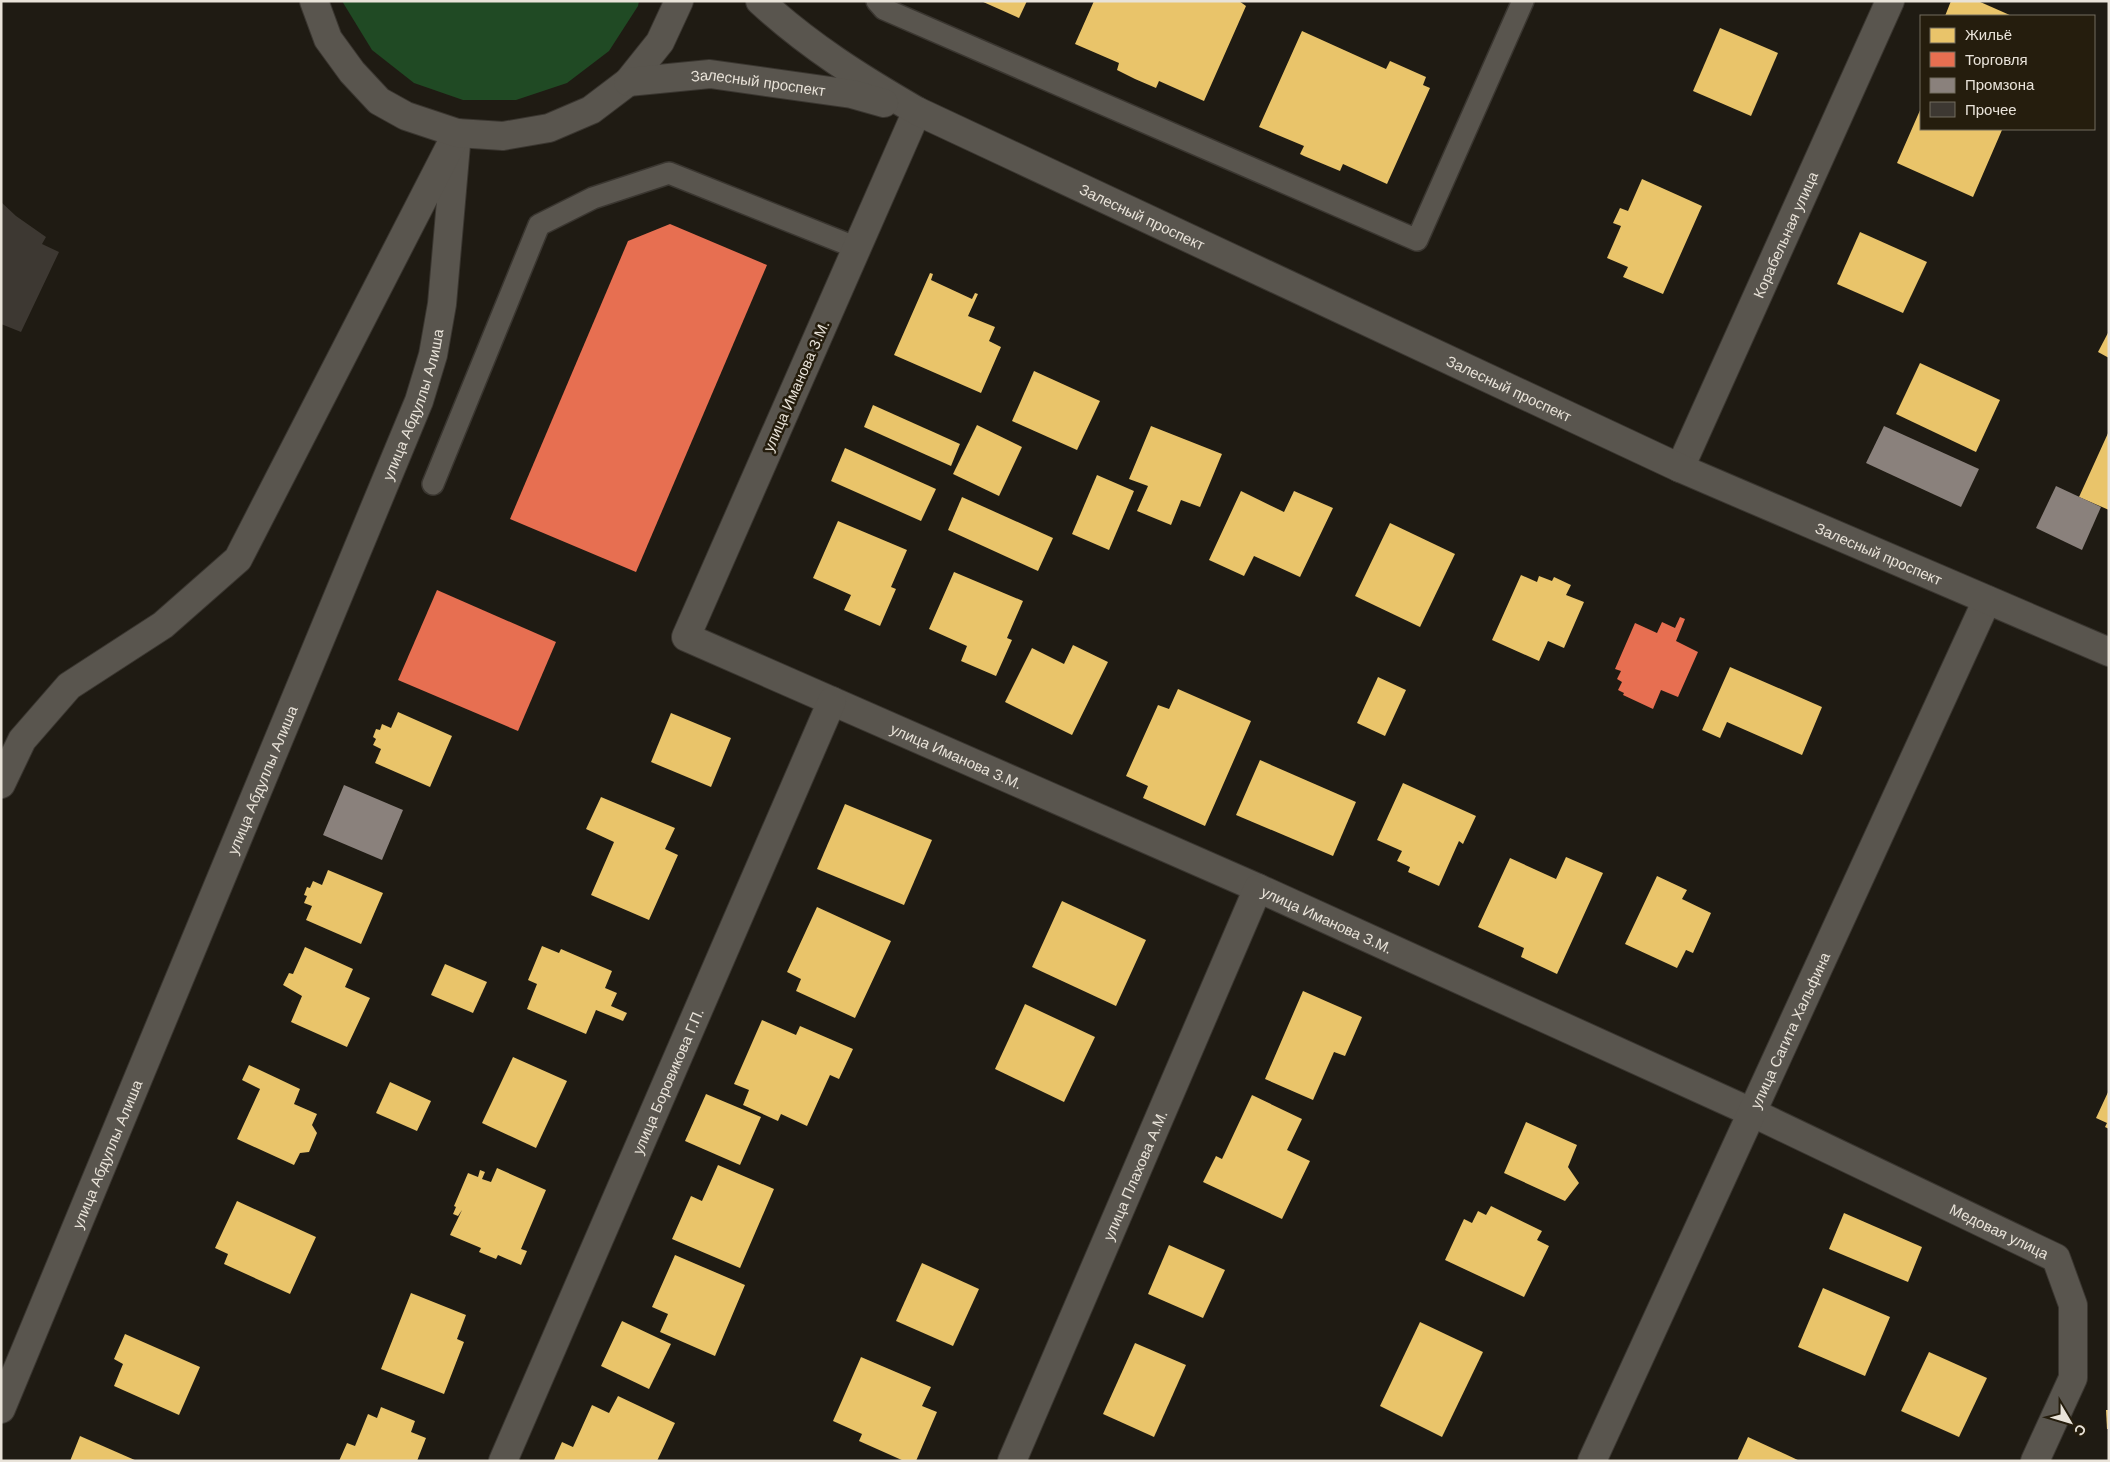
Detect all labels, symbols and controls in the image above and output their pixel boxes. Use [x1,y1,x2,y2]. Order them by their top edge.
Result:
legend [1920,15,2095,130]
text: Жильё [1965,26,2012,43]
text: Торговля [1965,51,2028,68]
street label: Залесный проспект [690,65,827,99]
text: Промзона [1965,76,2035,93]
text: Прочее [1965,101,2017,118]
street label: Корабельная улица [1749,168,1821,300]
street label: Залесный проспект [1077,180,1208,253]
street label: улица Иманова З.М. [759,318,833,454]
street label: улица Абдуллы Алиша [379,327,446,483]
street label: Залесный проспект [1444,352,1575,425]
street label: Залесный проспект [1813,519,1945,588]
street label: улица Абдуллы Алиша [223,702,300,857]
street label: улица Иманова З.М. [888,719,1025,792]
street label: улица Иманова З.М. [1259,882,1395,956]
street label: улица Сагита Хальфина [1746,949,1833,1111]
street label: улица Боровикова Г.П. [628,1005,707,1157]
street label: улица Абдуллы Алиша [68,1077,145,1231]
street label: улица Плахова А.М. [1099,1107,1170,1243]
street label: Медовая улица [1947,1200,2052,1262]
north arrow [2045,1397,2095,1447]
text: С [2071,1421,2090,1439]

